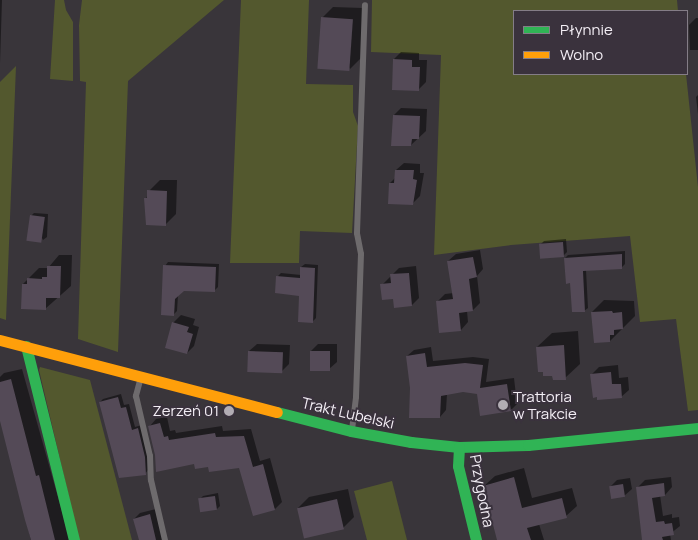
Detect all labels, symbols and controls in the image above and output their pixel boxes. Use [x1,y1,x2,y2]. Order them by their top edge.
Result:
legend [513,10,688,75]
text: Płynnie [560,19,613,40]
text: Wolno [560,44,603,65]
place label: Trattoria w Trakcie [513,387,577,422]
street label: Trakt Lubelski [300,394,396,432]
marker: Trattoria w Trakcie [497,399,509,411]
place label: Zerzeń 01 [153,402,219,420]
marker: Zerzeń 01 [223,405,235,417]
street label: Przygodna [466,453,498,529]

